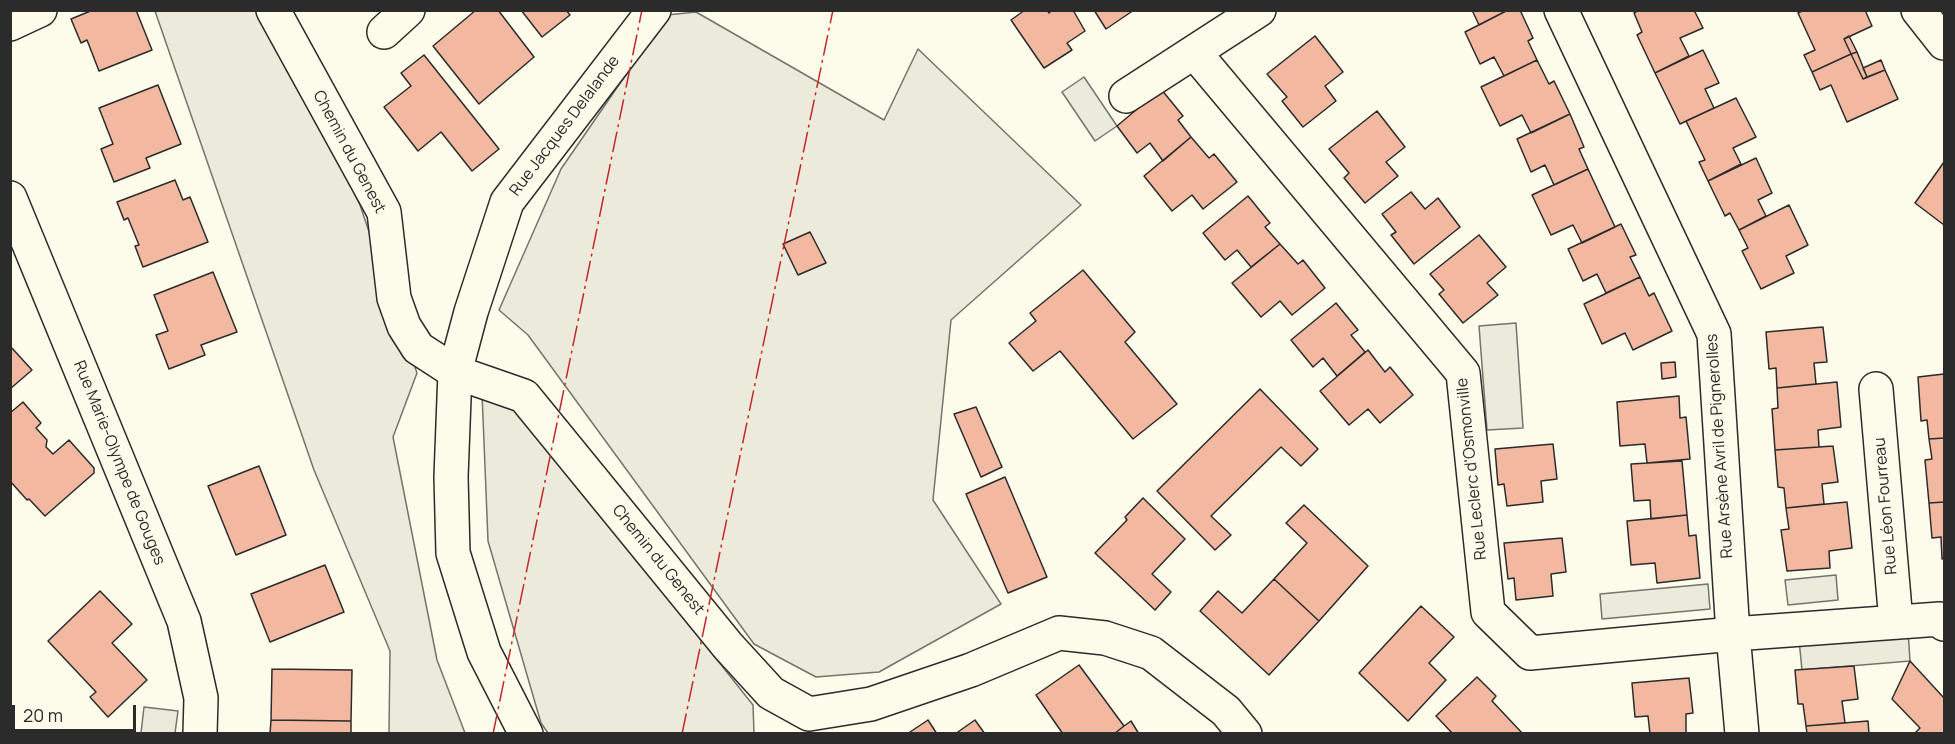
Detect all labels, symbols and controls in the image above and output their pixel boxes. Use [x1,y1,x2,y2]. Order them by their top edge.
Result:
street label: Rue Jacques Delalande [506,52,624,200]
street label: Chemin du Genest [309,87,389,217]
street label: Rue Arsène Avril de Pignerolles [1703,333,1737,559]
street label: Rue Marie-Olympe de Gouges [69,358,169,568]
street label: Rue Leclerc d'Osmonville [1453,377,1491,561]
street label: Rue Léon Fourreau [1870,437,1902,575]
street label: Chemin du Genest [608,501,708,619]
scale bar [15,693,140,731]
text: 20 m [23,703,63,727]

